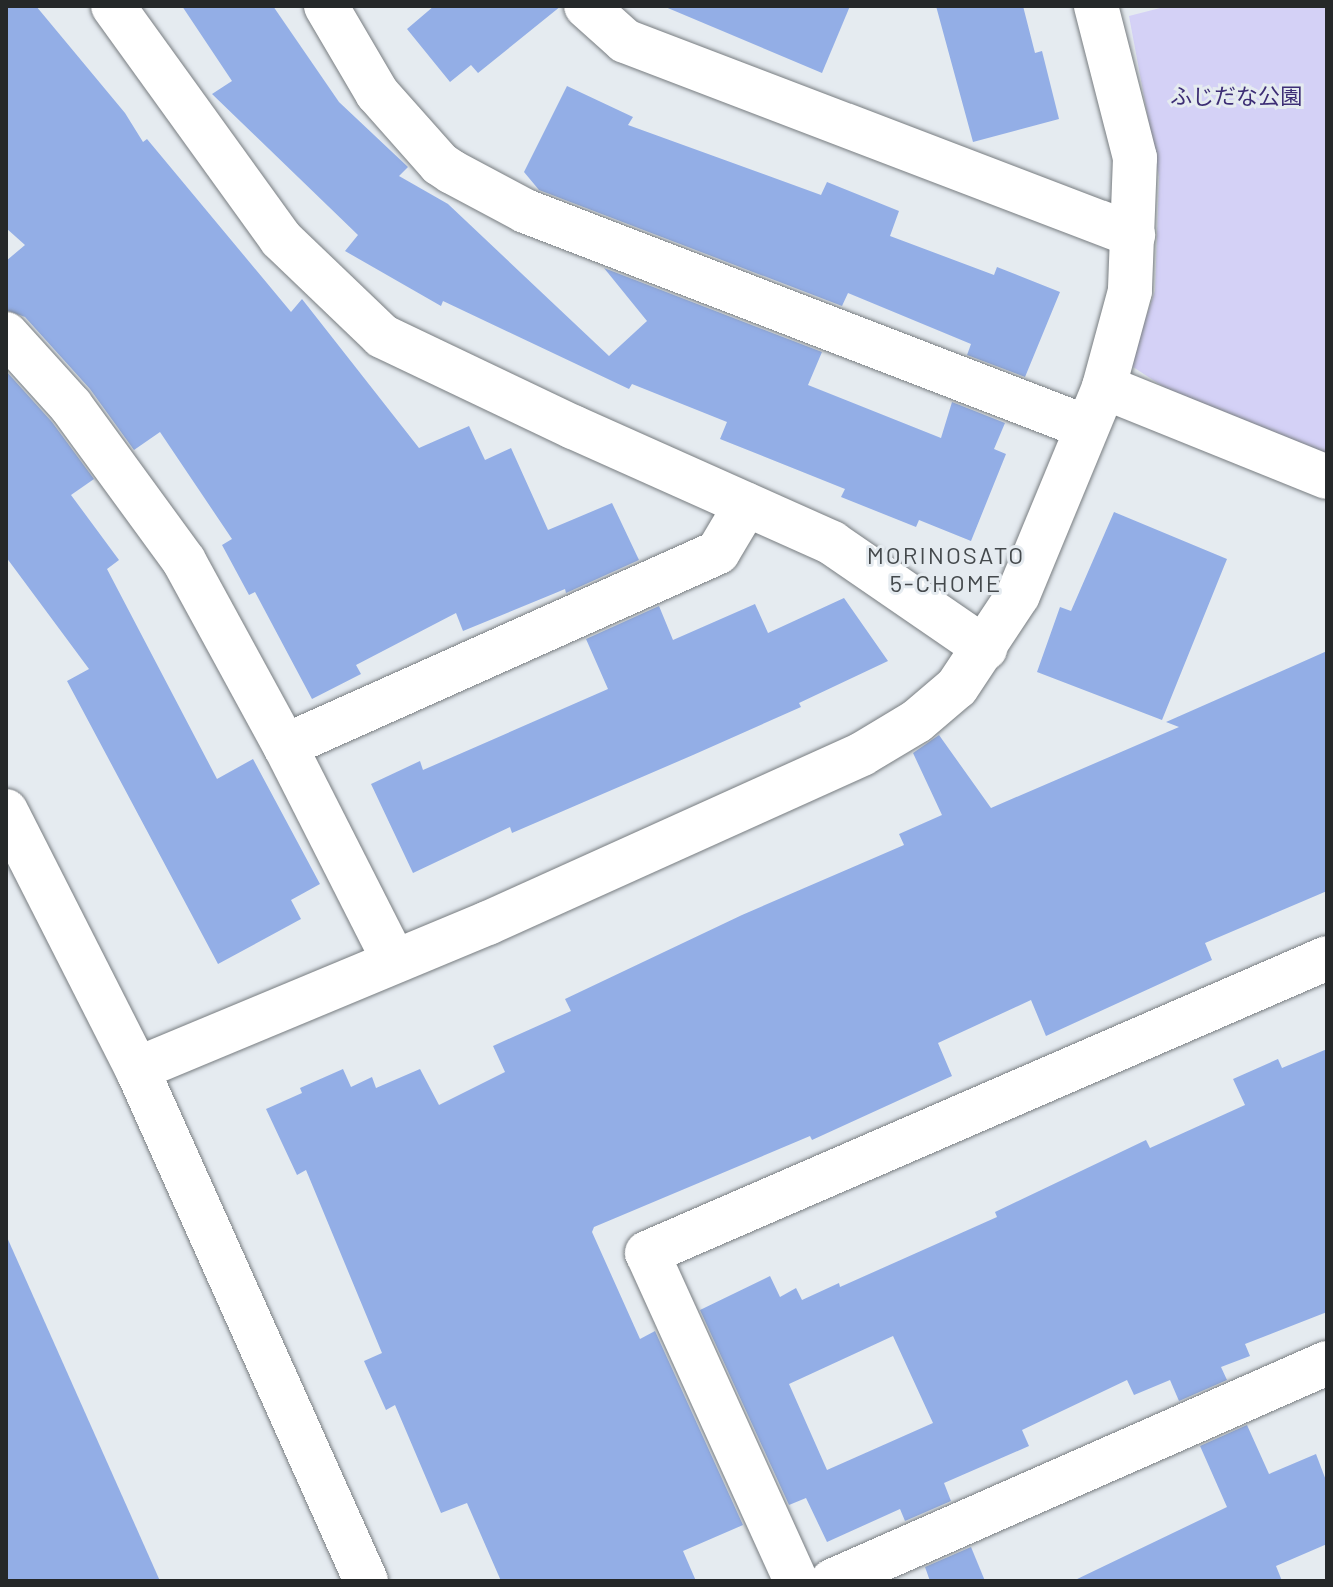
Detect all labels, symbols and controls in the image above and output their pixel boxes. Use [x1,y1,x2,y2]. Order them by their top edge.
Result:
park label: ふじだな公園 [1170,83,1302,109]
district label: MORINOSATO 5-CHOME [867,541,1025,597]

